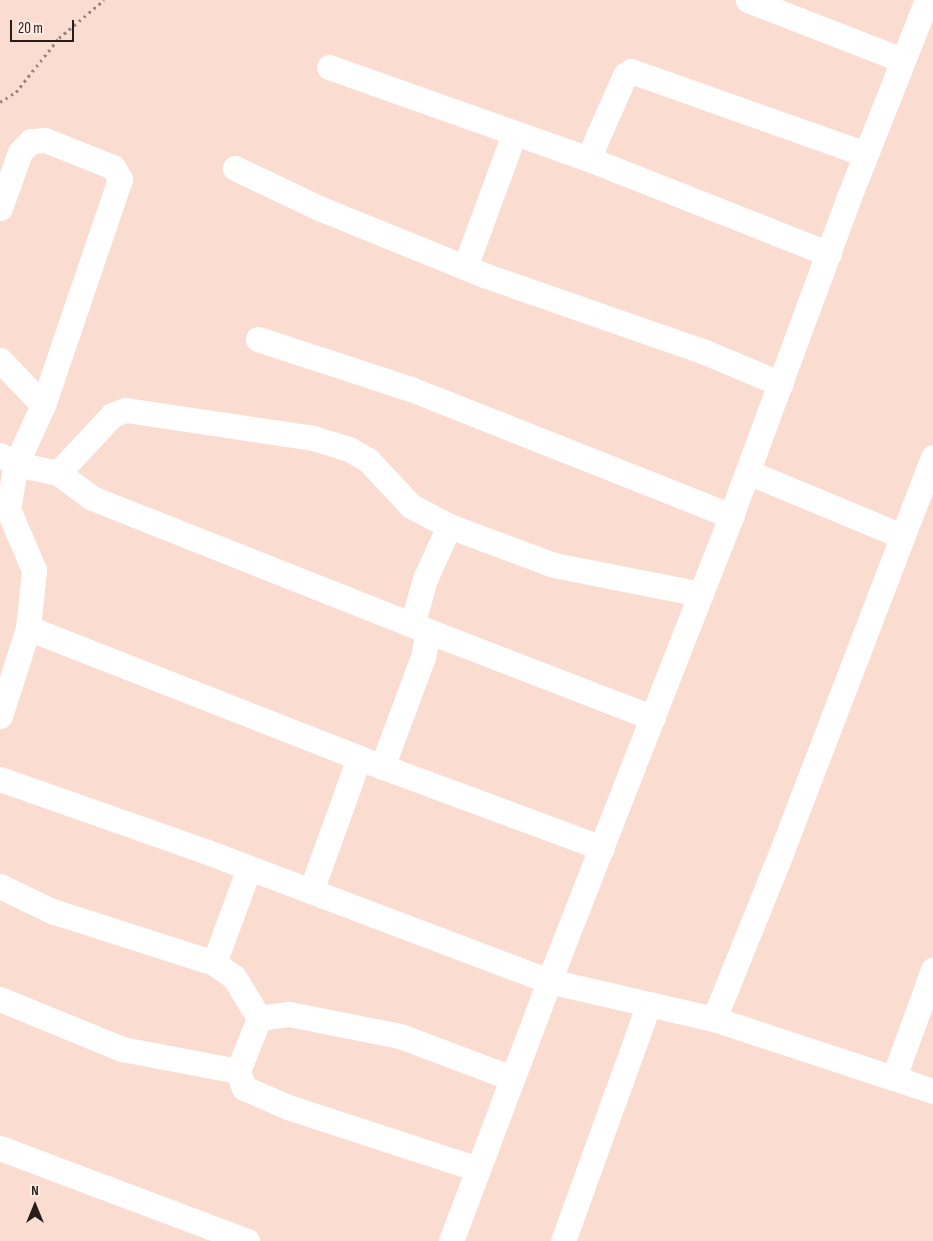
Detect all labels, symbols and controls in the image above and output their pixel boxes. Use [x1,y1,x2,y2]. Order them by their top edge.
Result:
scale bar [12,10,76,42]
text: 20 m [18,19,43,38]
north arrow [10,1181,60,1231]
text: N [31,1182,39,1199]

